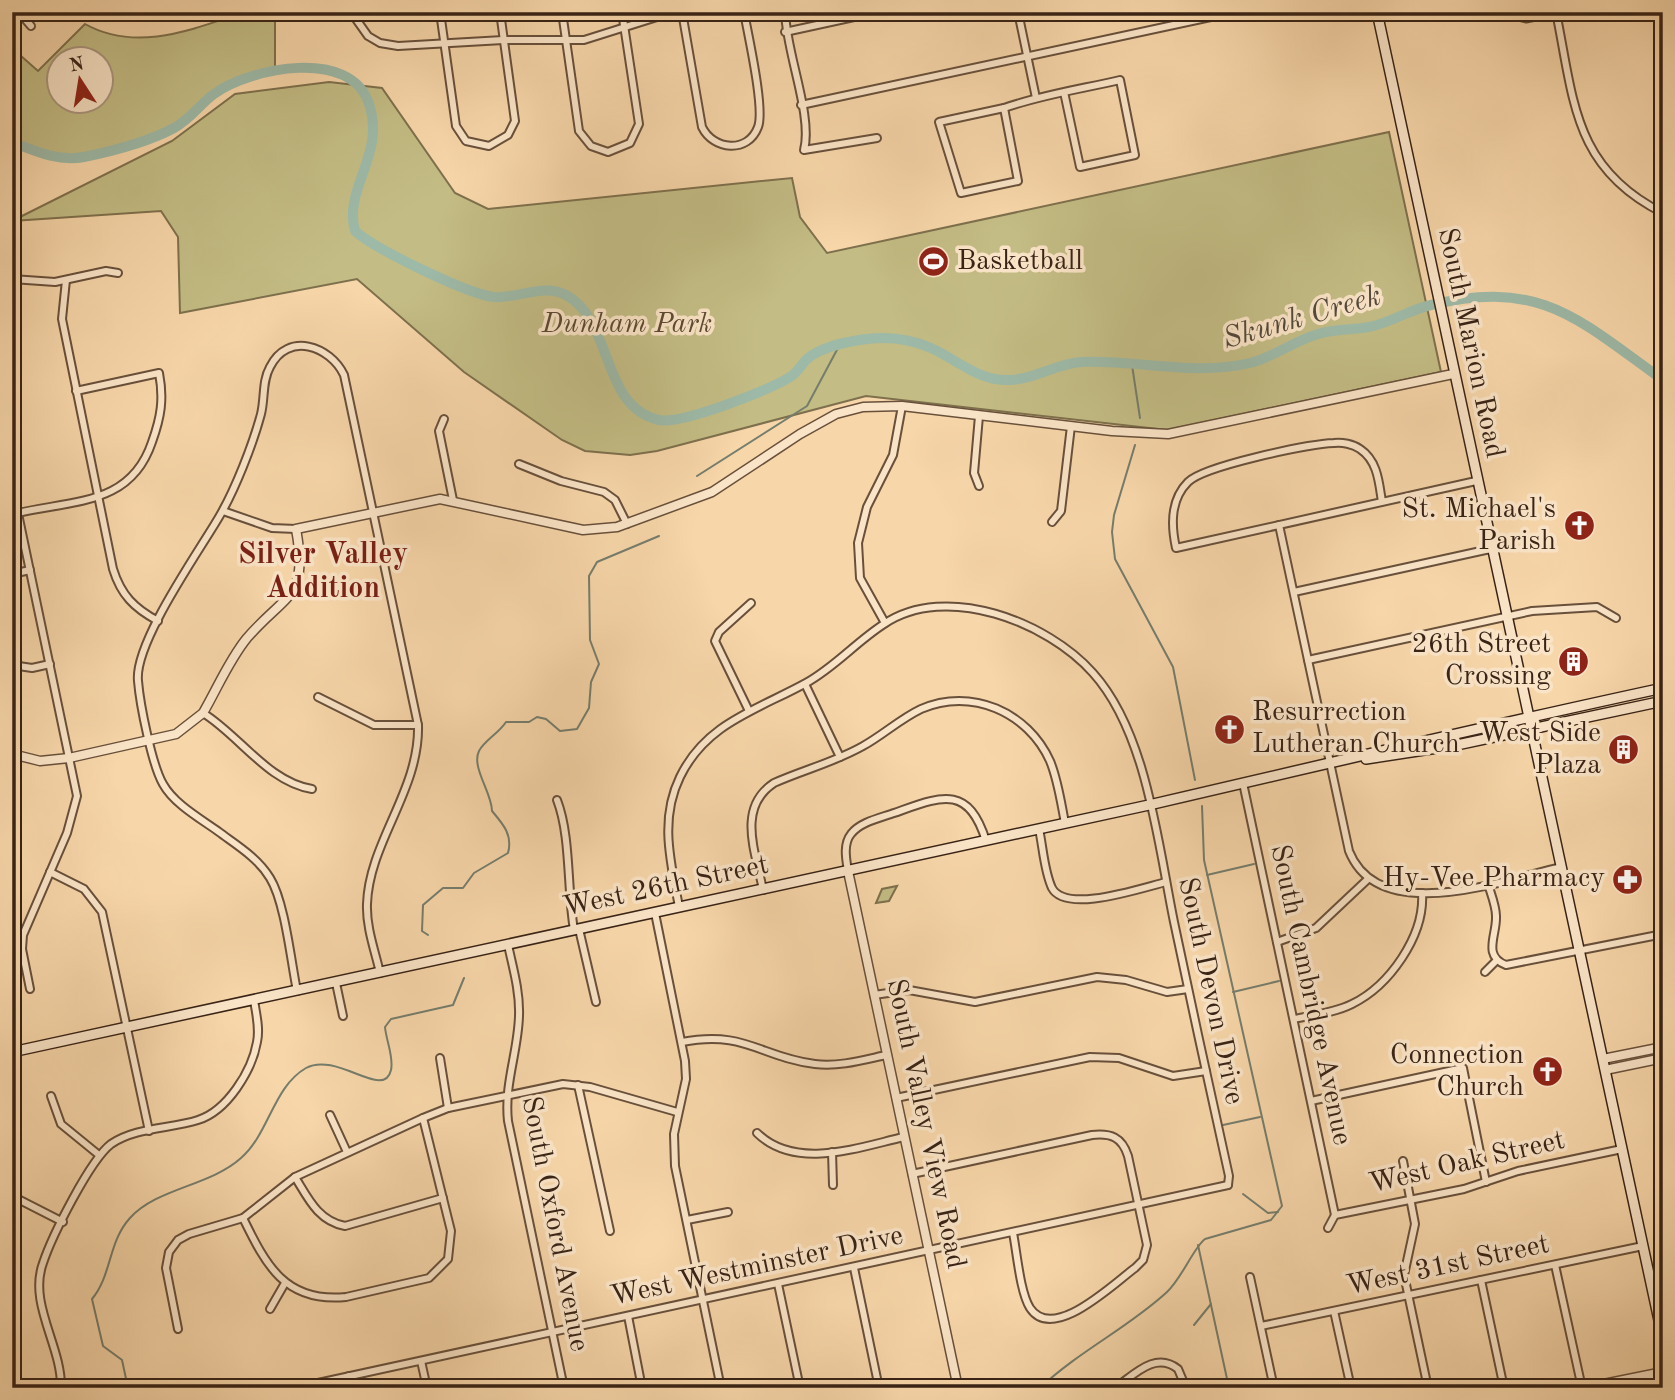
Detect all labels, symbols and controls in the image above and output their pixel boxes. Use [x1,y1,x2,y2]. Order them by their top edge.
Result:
north arrow [46,46,116,116]
text: N [68,55,87,77]
street label: South Marion Road [1432,225,1508,461]
sports icon: Basketball [917,245,951,279]
place label: Basketball [957,248,1083,276]
water label: Skunk Creek [1220,281,1384,355]
park label: Dunham Park [541,311,712,339]
place label: St. Michael's Parish [1402,496,1556,556]
church icon: St. Michael's Parish [1562,509,1596,543]
district label: Silver Valley Addition [238,540,408,604]
place label: 26th Street Crossing [1411,631,1551,691]
building icon: 26th Street Crossing [1557,644,1591,678]
place label: Resurrection Lutheran Church [1252,699,1460,759]
church icon: Resurrection Lutheran Church [1212,712,1246,746]
place label: West Side Plaza [1479,720,1601,780]
building icon: West Side Plaza [1607,733,1641,767]
street label: South Cambridge Avenue [1264,842,1356,1148]
street label: West 26th Street [561,852,771,922]
pharmacy icon: Hy-Vee Pharmacy [1611,862,1645,896]
place label: Hy-Vee Pharmacy [1383,865,1605,893]
street label: South Devon Drive [1172,875,1248,1107]
street label: South Valley View Road [881,976,969,1272]
place label: Connection Church [1390,1042,1524,1102]
church icon: Connection Church [1530,1055,1564,1089]
street label: South Oxford Avenue [516,1094,592,1354]
street label: West Oak Street [1366,1127,1568,1199]
street label: West Westminster Drive [608,1222,906,1312]
street label: West 31st Street [1344,1231,1552,1301]

